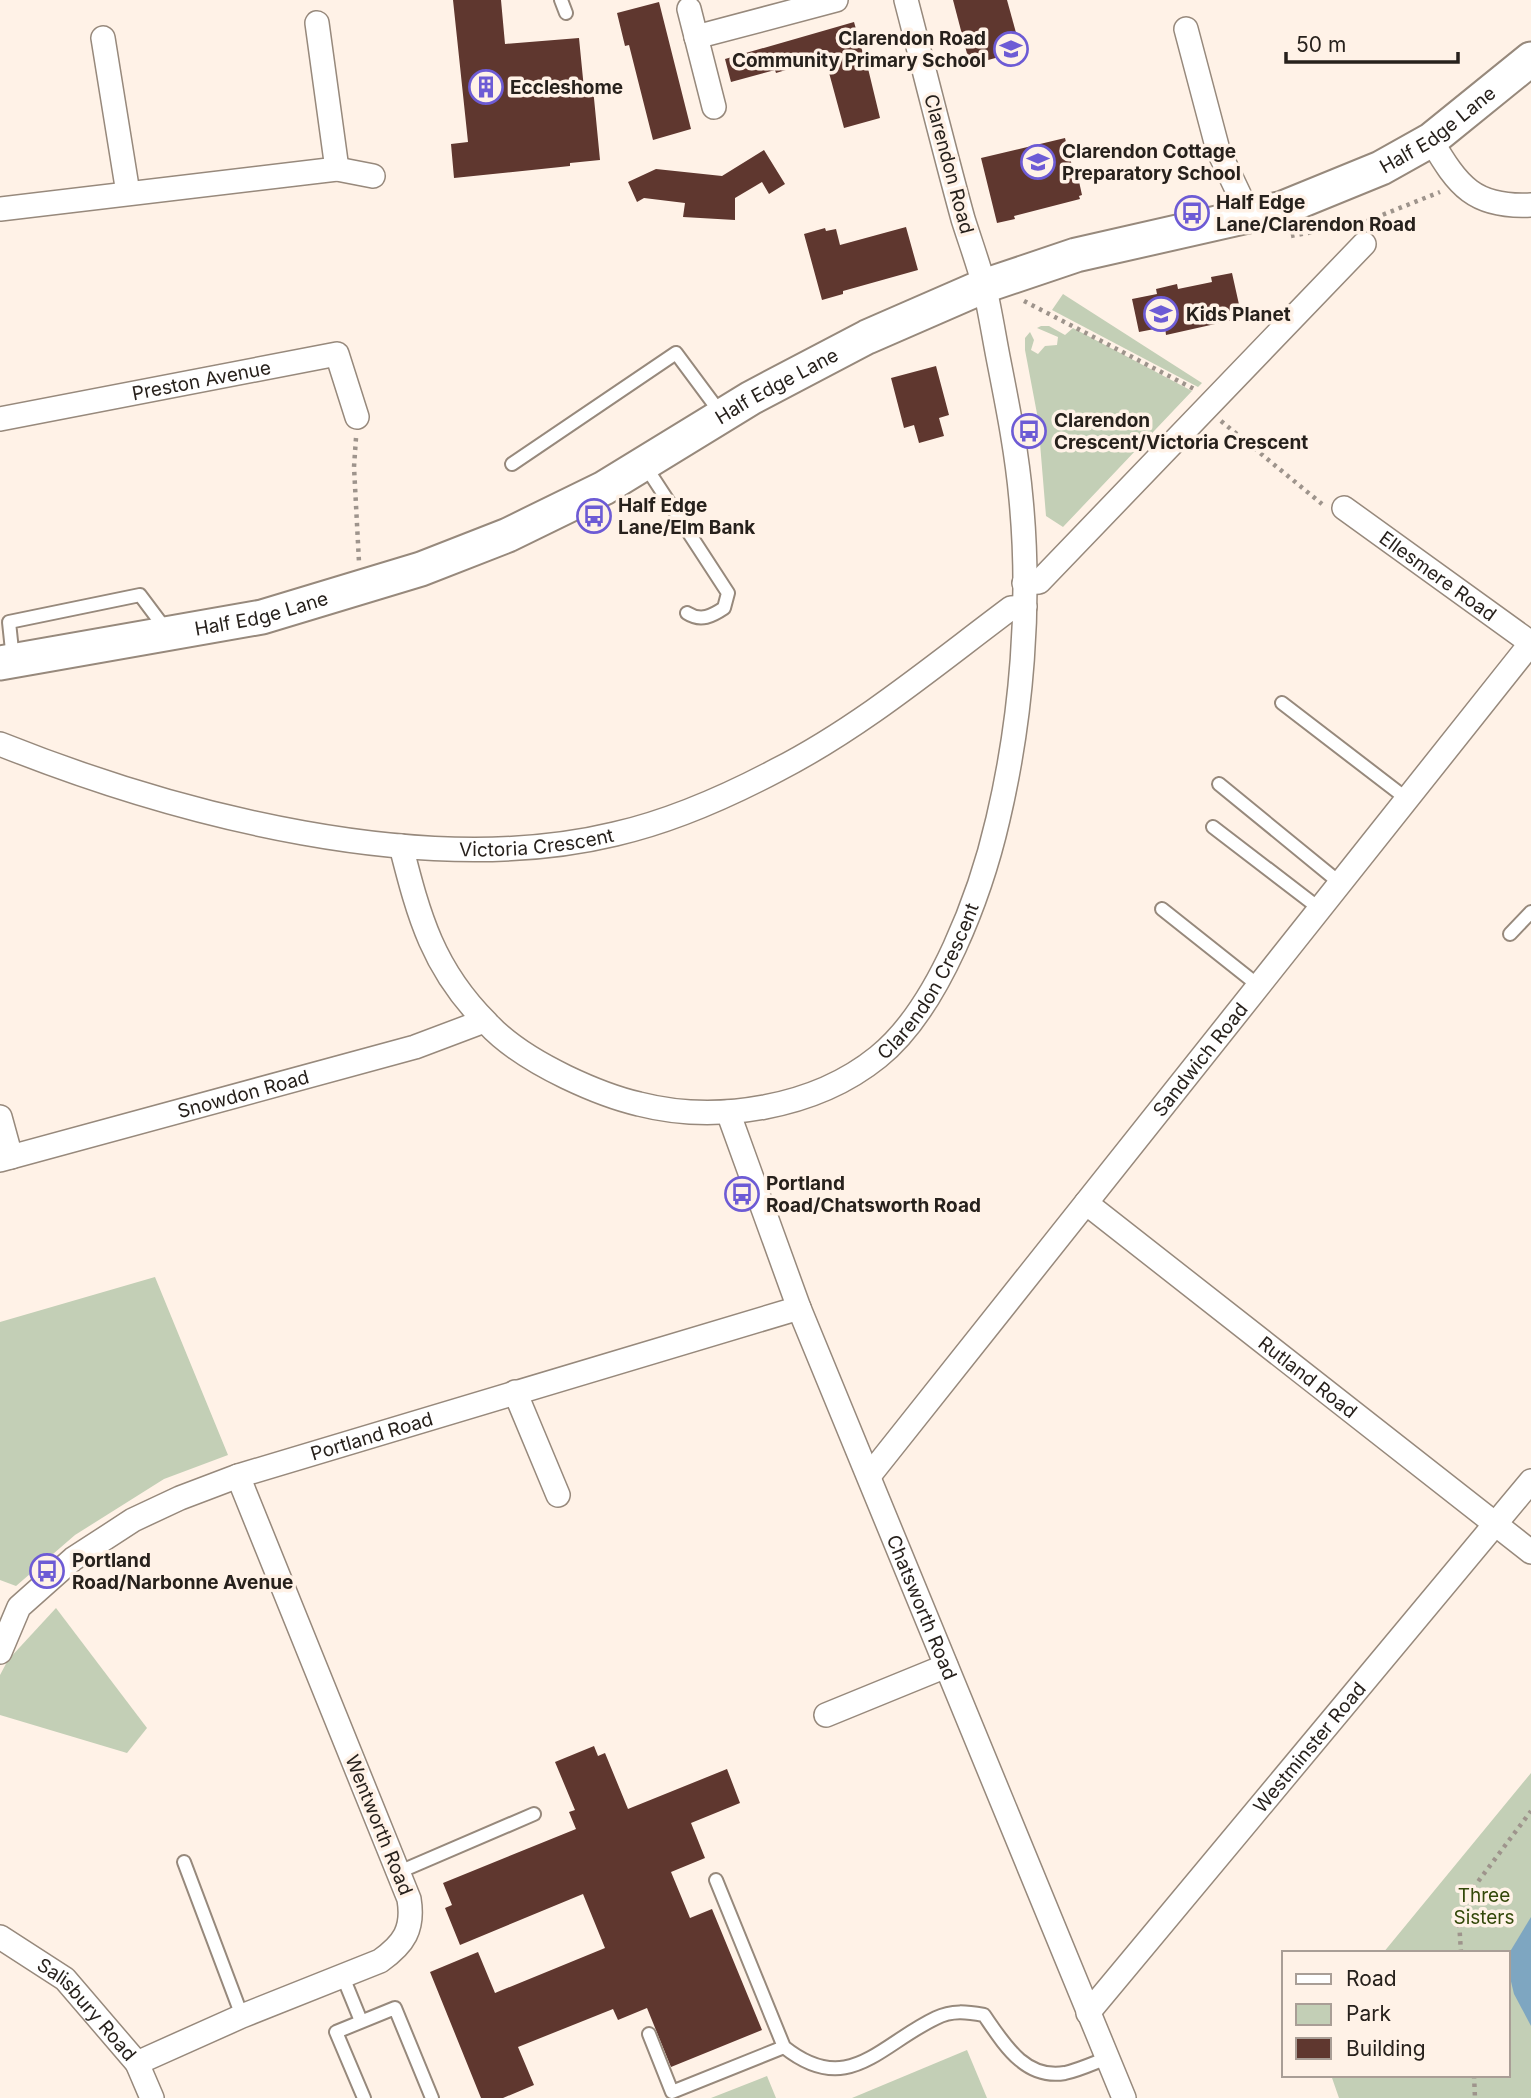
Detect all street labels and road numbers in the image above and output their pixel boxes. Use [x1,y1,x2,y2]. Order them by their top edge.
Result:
street label: Half Edge Lane [1375,81,1500,178]
street label: Clarendon Road [919,92,979,236]
street label: Half Edge Lane [711,343,842,429]
street label: Preston Avenue [130,356,273,405]
street label: Ellesmere Road [1375,526,1501,626]
street label: Half Edge Lane [193,586,331,640]
street label: Victoria Crescent [459,823,616,861]
street label: Clarendon Crescent [872,900,983,1064]
street label: Sandwich Road [1148,998,1252,1121]
street label: Snowdon Road [175,1065,311,1123]
street label: Rutland Road [1254,1331,1362,1423]
street label: Portland Road [308,1407,435,1465]
street label: Chatsworth Road [882,1531,962,1683]
street label: Westminster Road [1248,1677,1370,1817]
street label: Wentworth Road [340,1752,418,1898]
street label: Salisbury Road [33,1953,141,2065]

